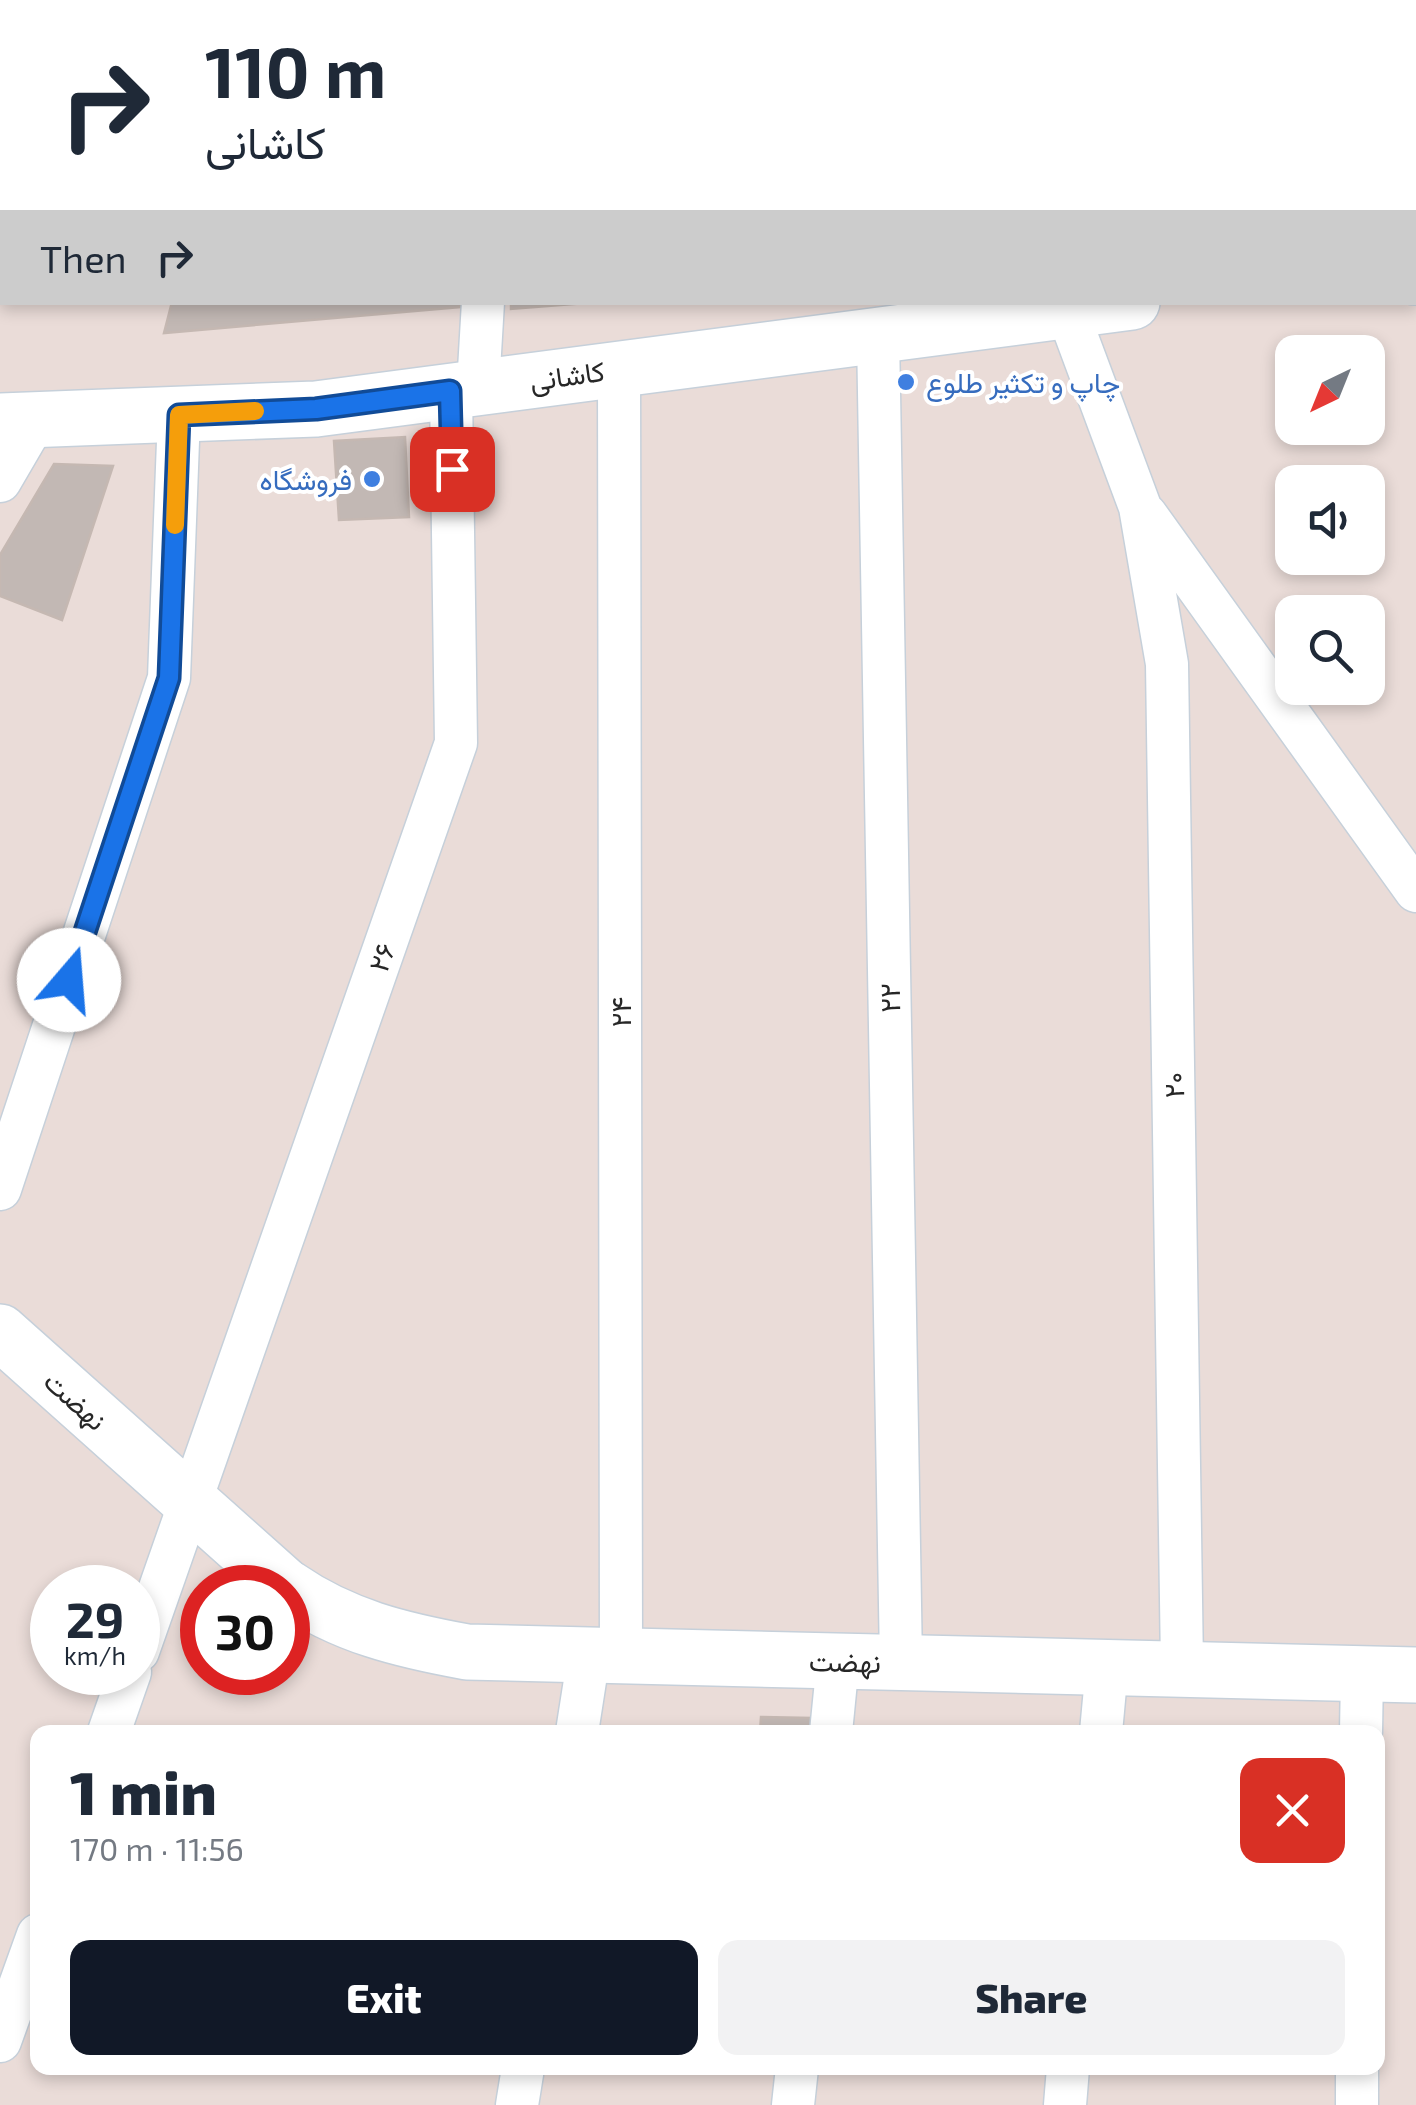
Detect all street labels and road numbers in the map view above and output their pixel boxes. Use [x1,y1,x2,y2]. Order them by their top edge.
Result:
street label: کاشانی [527,353,607,398]
street label: ۲۶ [360,938,402,976]
street label: ۲۲ [872,983,906,1013]
street label: ۲۴ [603,997,637,1027]
street label: ۲۰ [1156,1071,1190,1099]
street label: نهضت [37,1363,114,1438]
street label: نهضت [809,1643,881,1681]

